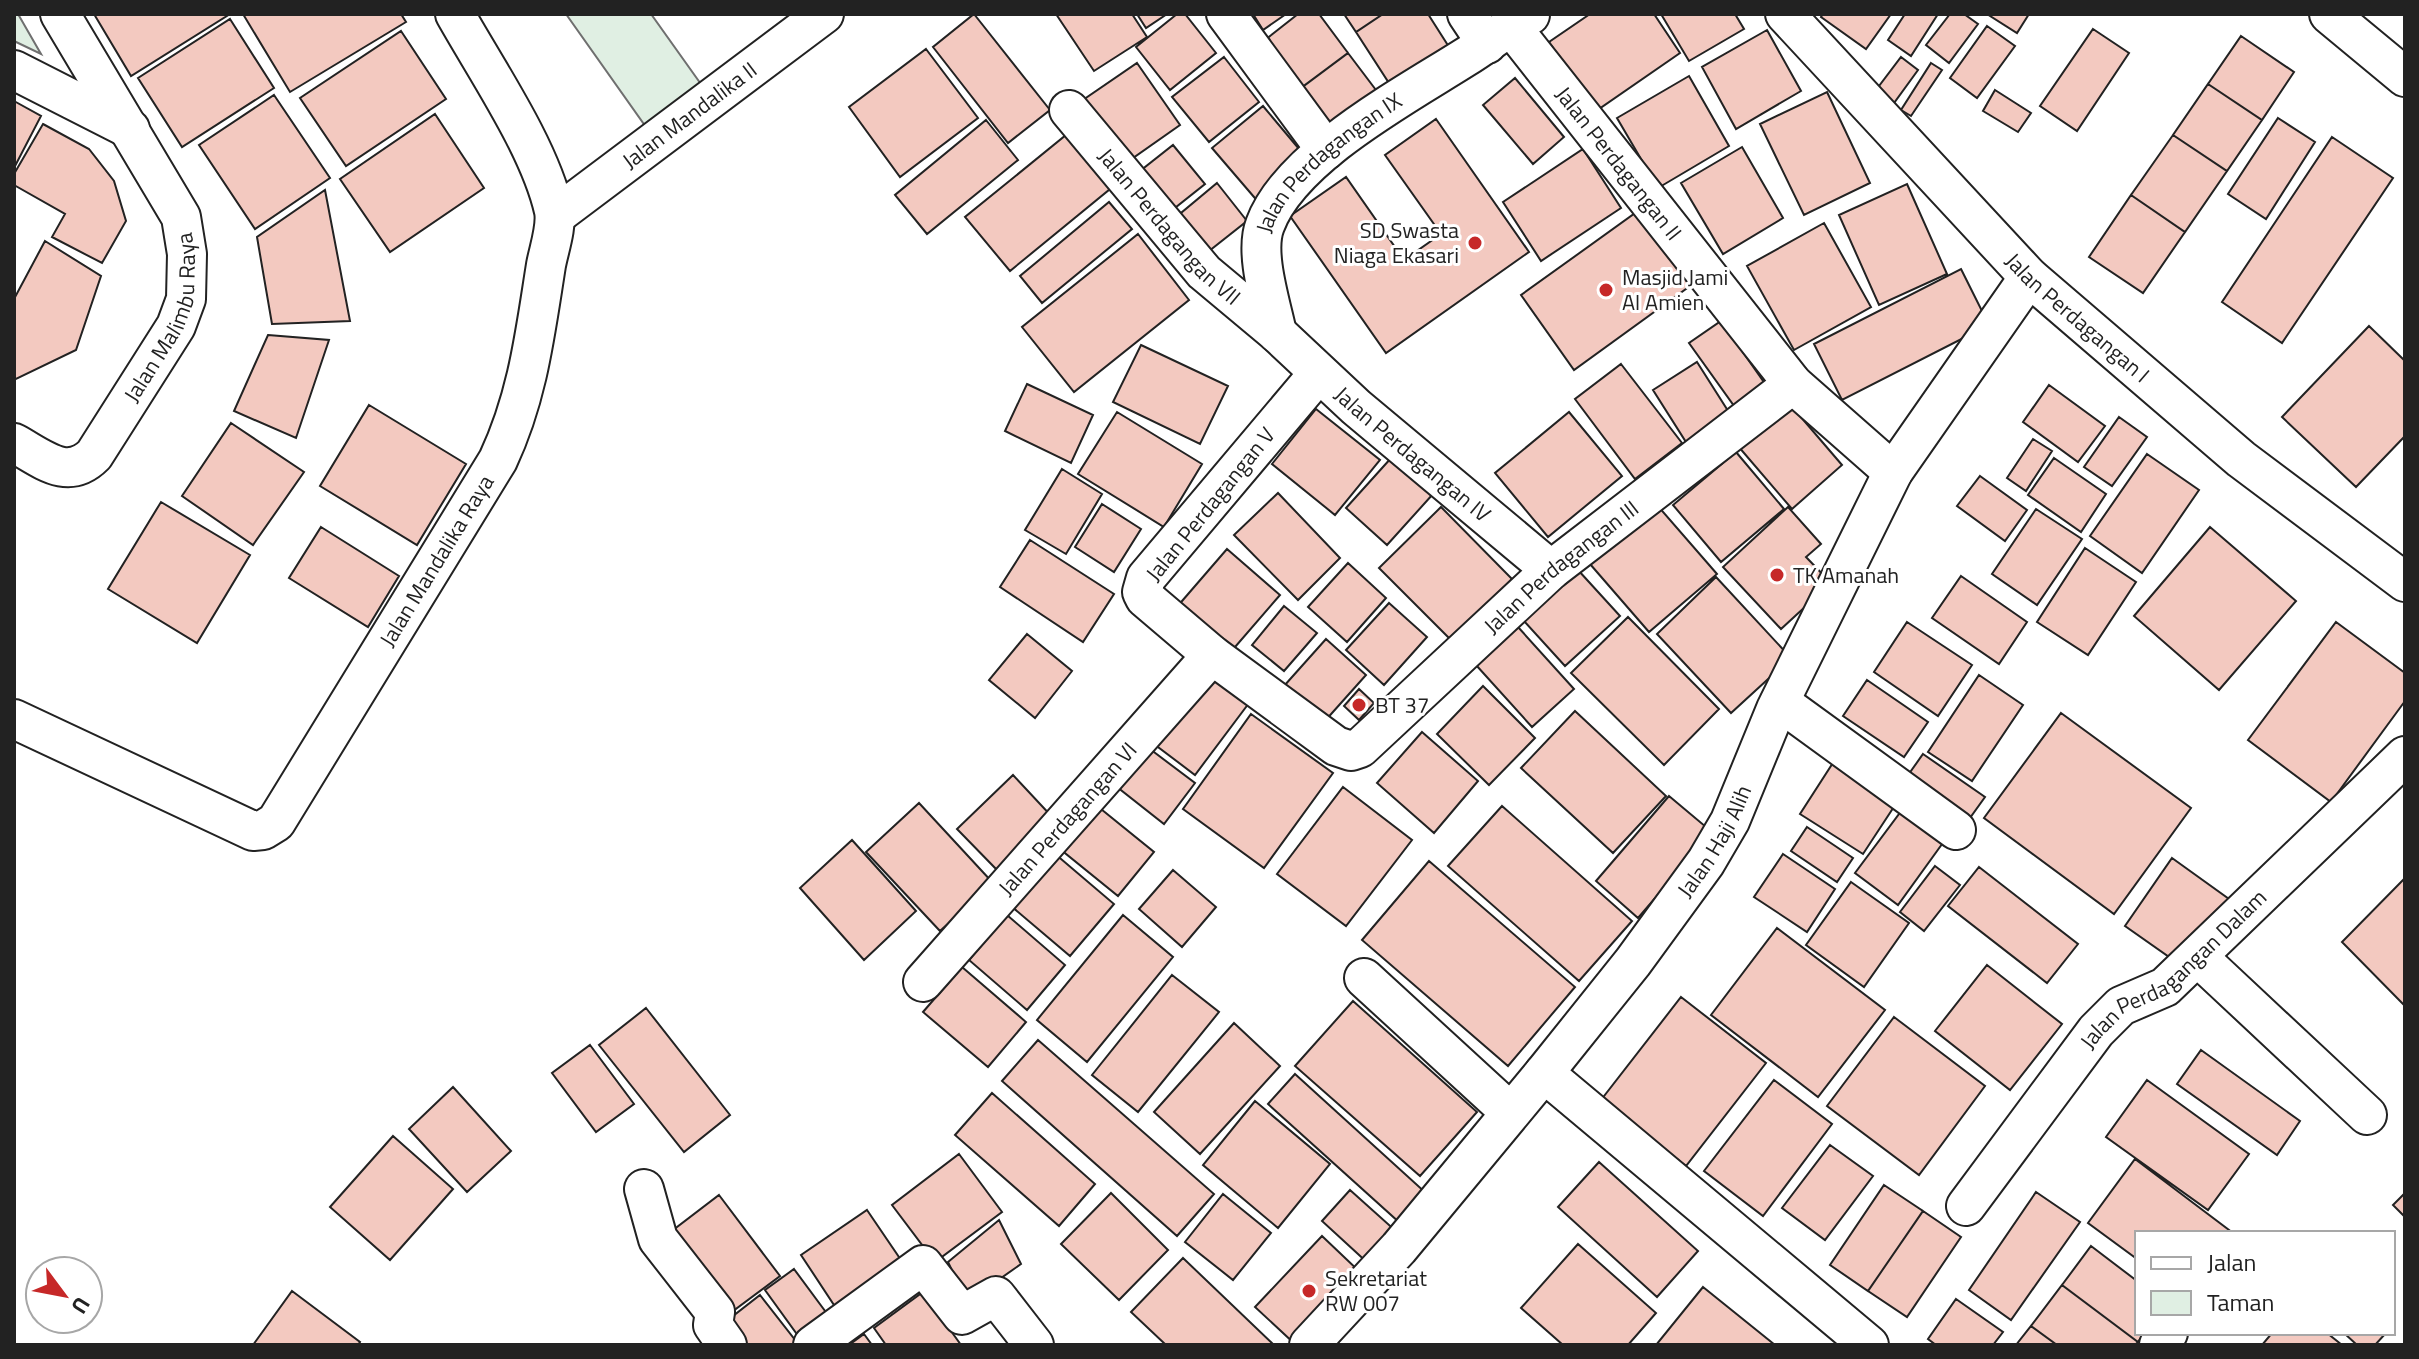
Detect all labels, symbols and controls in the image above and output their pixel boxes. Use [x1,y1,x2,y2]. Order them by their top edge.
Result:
street label: Jalan Mandalika II [615,53,764,177]
street label: Jalan Perdagangan II [1547,79,1691,248]
street label: Jalan Perdagangan IX [1246,84,1409,237]
street label: Jalan Perdagangan VII [1090,140,1248,313]
place label: SD Swasta Niaga Ekasari [1334,213,1459,272]
street label: Jalan Malimbu Raya [115,230,204,409]
marker: SD Swasta Niaga Ekasari [1466,234,1484,252]
street label: Jalan Perdagangan I [1997,245,2157,391]
place label: Masjid Jami Al Amien [1622,260,1728,319]
marker: Masjid Jami Al Amien [1597,281,1615,299]
street label: Jalan Perdagangan IV [1327,378,1499,530]
street label: Jalan Perdagangan V [1137,419,1283,589]
street label: Jalan Mandalika Raya [371,468,502,653]
street label: Jalan Perdagangan III [1476,492,1646,642]
place label: TK Amanah [1793,558,1899,592]
marker: TK Amanah [1768,566,1786,584]
place label: BT 37 [1375,688,1429,722]
marker: BT 37 [1350,696,1368,714]
street label: Jalan Perdagangan VI [990,734,1145,903]
street label: Jalan Haji Alih [1668,780,1760,905]
street label: Jalan Perdagangan Dalam [2071,881,2274,1056]
legend [2135,1231,2395,1335]
text: Jalan [2207,1244,2256,1280]
north arrow [24,1255,104,1335]
place label: Sekretariat RW 007 [1325,1261,1427,1320]
marker: Sekretariat RW 007 [1300,1282,1318,1300]
text: Taman [2207,1284,2275,1320]
text: U [63,1290,99,1321]

